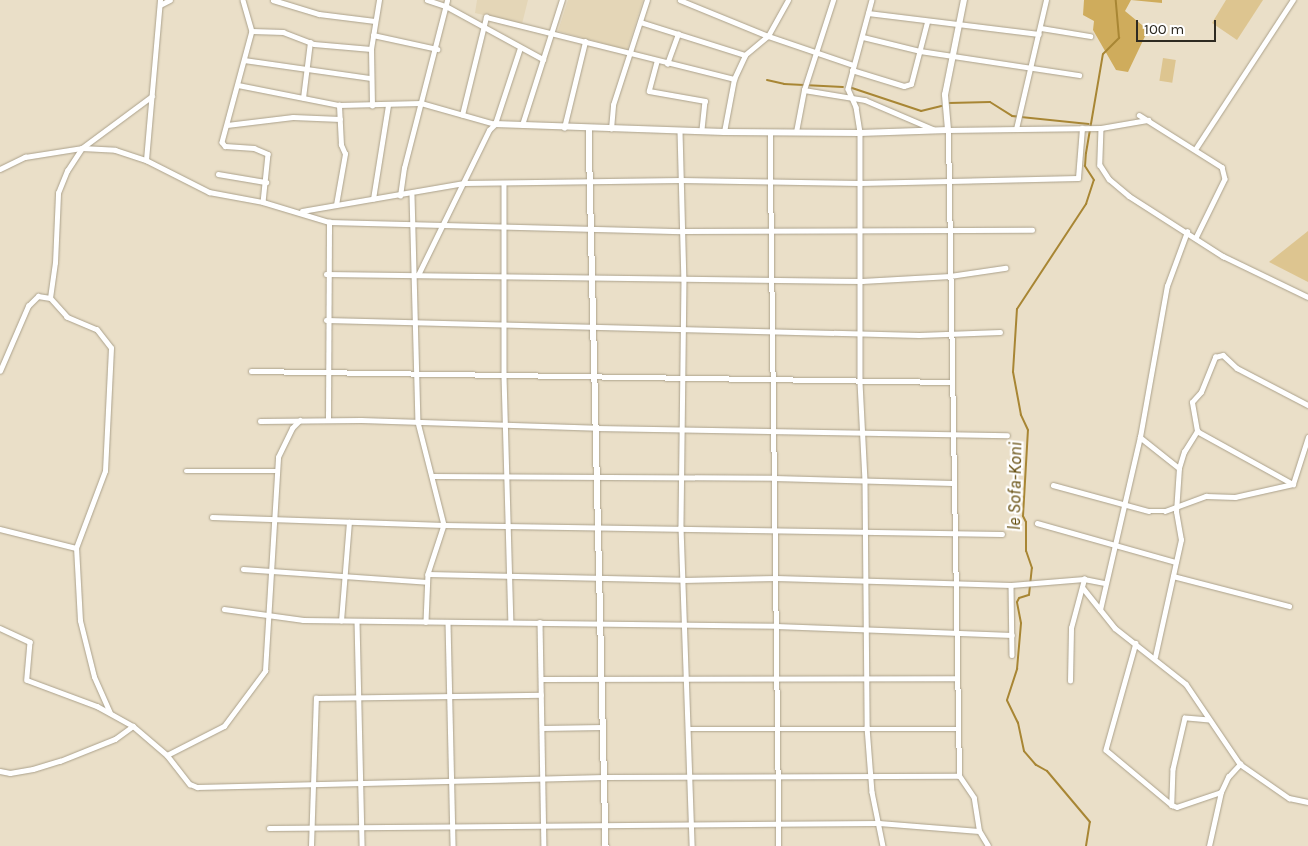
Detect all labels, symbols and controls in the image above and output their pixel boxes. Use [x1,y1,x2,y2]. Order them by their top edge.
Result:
scale bar [1138,10,1218,42]
text: 100 m [1144,20,1184,38]
water label: le Sofa-Koni [1003,441,1027,531]

